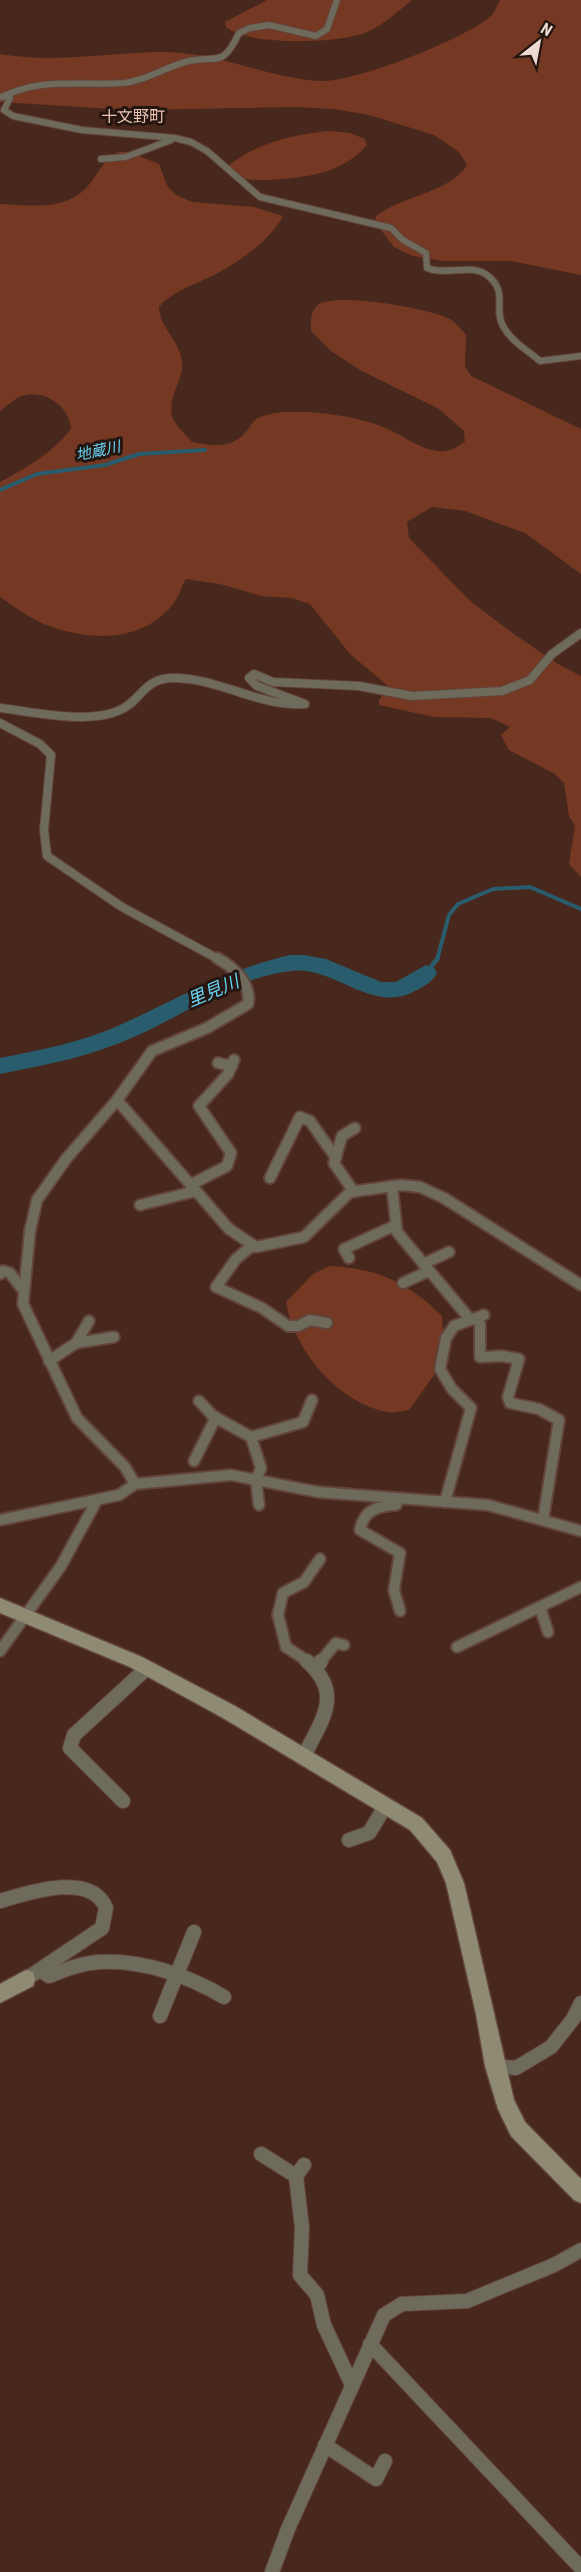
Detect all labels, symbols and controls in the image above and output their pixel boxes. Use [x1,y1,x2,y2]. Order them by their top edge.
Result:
north arrow [509,12,569,72]
text: N [537,19,556,40]
district label: 十文野町 [101,107,165,126]
water label: 地蔵川 [74,437,124,464]
water label: 里見川 [184,970,244,1011]

